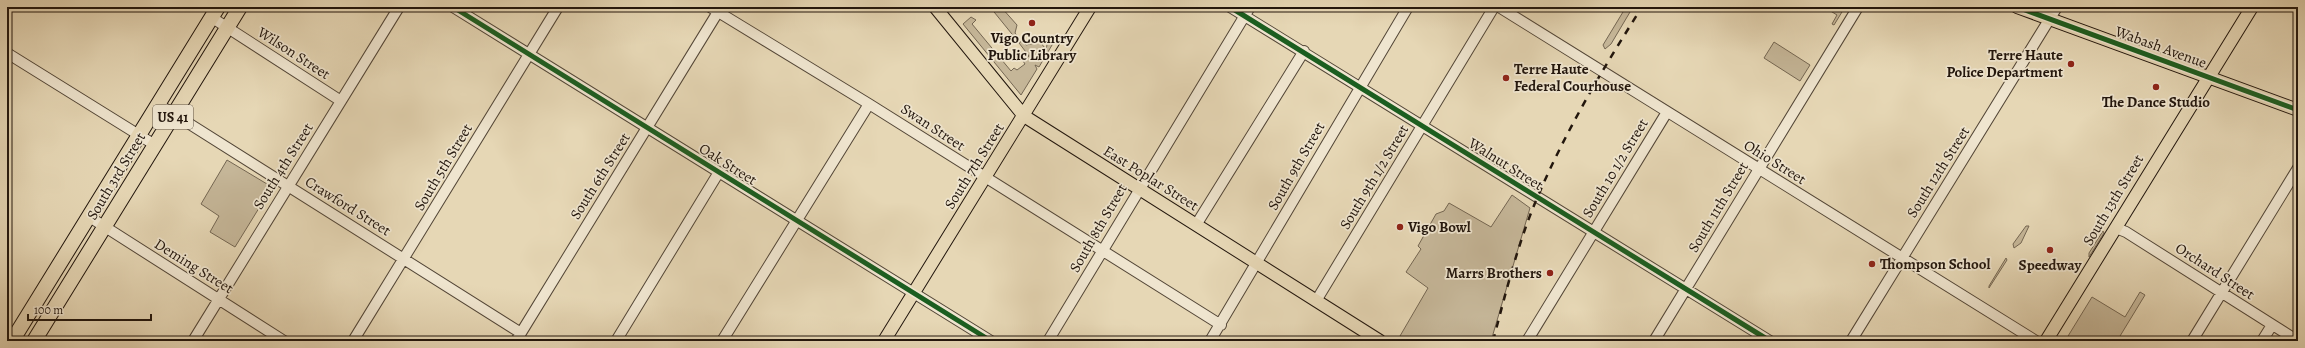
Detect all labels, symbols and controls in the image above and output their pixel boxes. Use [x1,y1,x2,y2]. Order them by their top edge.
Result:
marker: Vigo Country Public Library [1027,18,1037,28]
street label: Wabash Avenue [2112,21,2210,73]
street label: Wilson Street [253,22,334,84]
place label: Vigo Country Public Library [988,28,1077,65]
place label: Terre Haute Police Department [1946,45,2063,82]
place label: Terre Haute Federal Courhouse [1514,59,1631,96]
marker: Terre Haute Police Department [2066,59,2076,69]
marker: Terre Haute Federal Courhouse [1501,73,1511,83]
marker: The Dance Studio [2151,82,2161,92]
place label: The Dance Studio [2102,92,2210,112]
street label: Swan Street [897,99,969,155]
road number: US 41 [153,105,193,129]
street label: South 10 1/2 Street [1578,115,1653,221]
street label: South 9th Street [1263,118,1329,214]
street label: South 4th Street [248,119,318,213]
street label: South 7th Street [939,119,1009,213]
street label: South 5th Street [409,120,477,214]
street label: South 9th 1/2 Street [1335,121,1413,233]
street label: South 12th Street [1902,122,1974,222]
street label: South 3rd Street [82,128,150,224]
street label: South 6th Street [565,129,635,223]
street label: Walnut Street [1464,133,1547,195]
street label: Ohio Street [1740,135,1810,189]
street label: Oak Street [695,138,761,190]
street label: East Poplar Street [1100,141,1202,215]
street label: South 13th Street [2078,151,2148,249]
street label: South 11th Street [1683,158,1753,256]
street label: Crawford Street [301,172,395,240]
street label: South 8th Street [1065,180,1131,276]
place label: Vigo Bowl [1407,217,1471,237]
marker: Vigo Bowl [1395,222,1405,232]
street label: Deming Street [151,234,237,298]
street label: Orchard Street [2171,238,2259,304]
marker: Speedway [2045,245,2055,255]
place label: Thompson School [1880,254,1991,274]
place label: Speedway [2019,255,2082,275]
marker: Thompson School [1867,259,1877,269]
place label: Marrs Brothers [1446,263,1542,283]
marker: Marrs Brothers [1545,268,1555,278]
scale bar [28,296,151,322]
text: 100 m [34,302,63,318]

